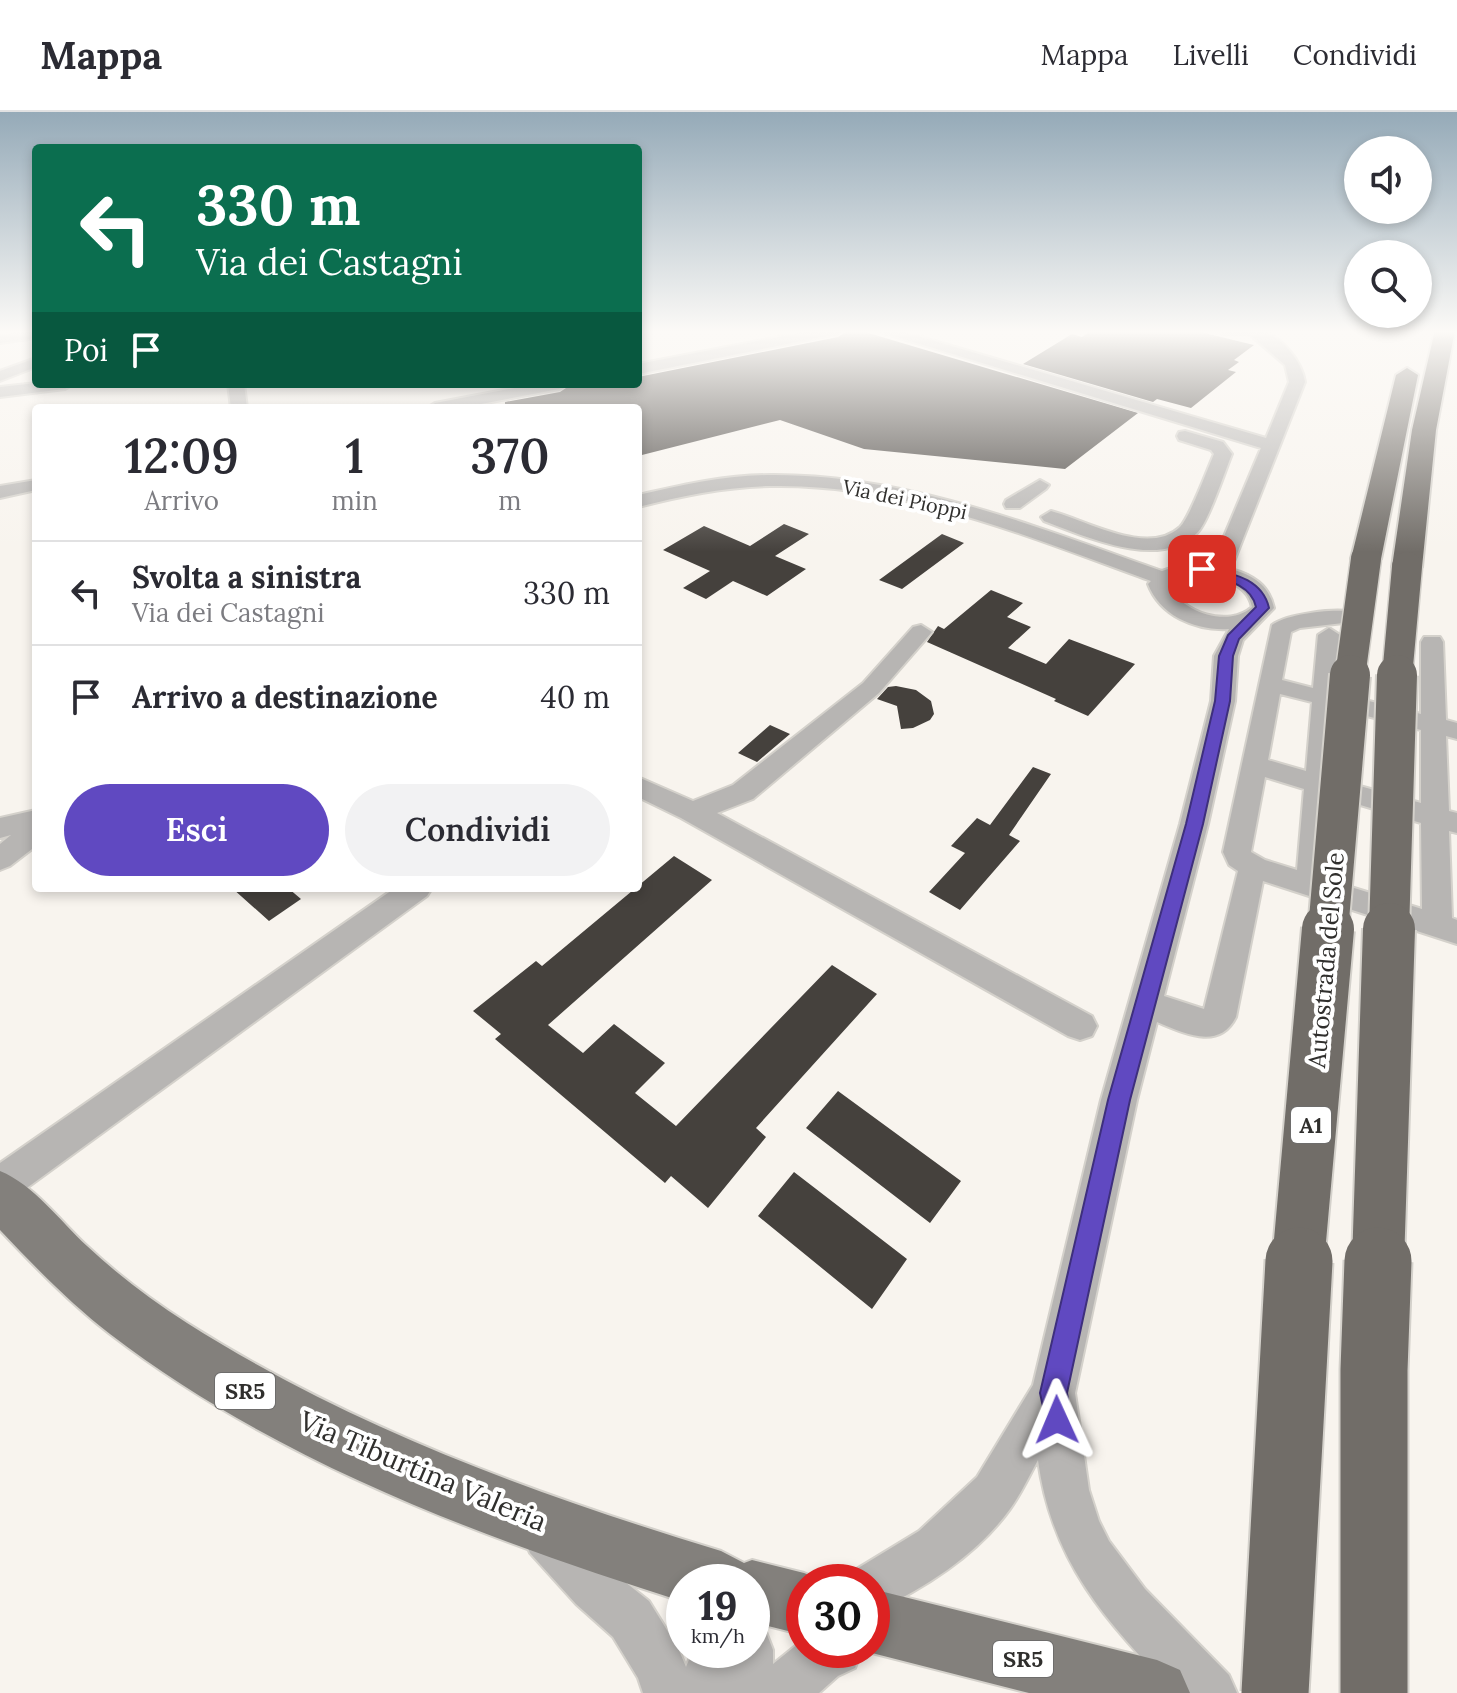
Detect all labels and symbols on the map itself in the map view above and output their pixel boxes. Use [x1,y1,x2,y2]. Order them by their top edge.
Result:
street label: Via dei Pioppi [840,473,970,524]
pin [1168,535,1236,603]
street label: Autostrada del Sole [1301,851,1351,1070]
road number: A1 [1291,1107,1331,1143]
road number: SR5 [215,1373,275,1409]
position arrow [1015,1378,1099,1462]
street label: Via Tiburtina Valeria [293,1402,552,1539]
speed limit sign: 30 [786,1564,890,1668]
road number: SR5 [993,1641,1053,1677]

